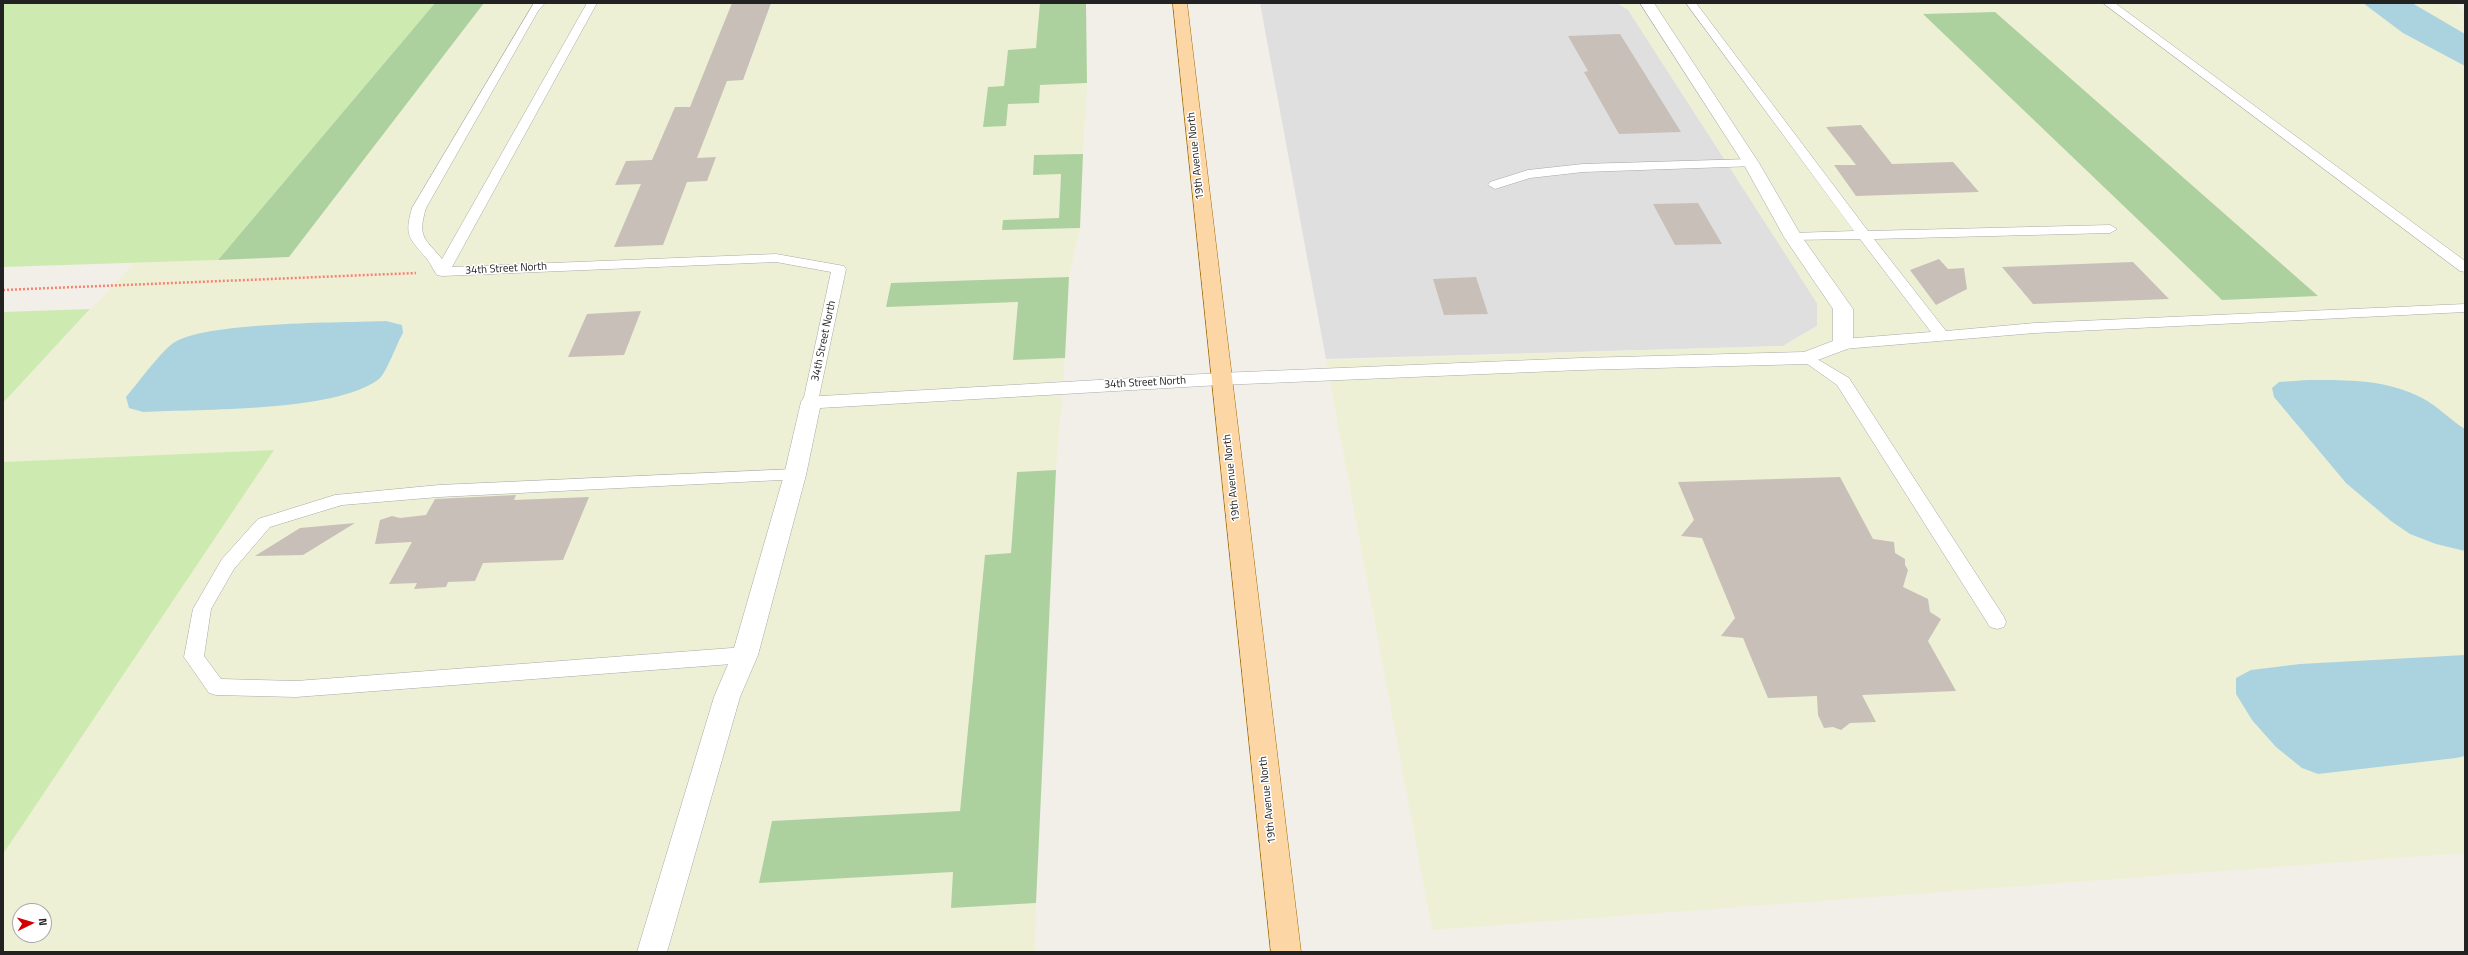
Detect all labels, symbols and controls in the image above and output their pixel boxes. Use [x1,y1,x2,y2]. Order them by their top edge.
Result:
street label: 19th Avenue North [1185,112,1207,200]
street label: 34th Street North [465,260,547,278]
street label: 34th Street North [809,299,839,383]
street label: 34th Street North [1104,374,1186,392]
street label: 19th Avenue North [1221,434,1243,522]
street label: 19th Avenue North [1257,756,1279,844]
north arrow [12,903,52,943]
text: N [35,918,51,927]

